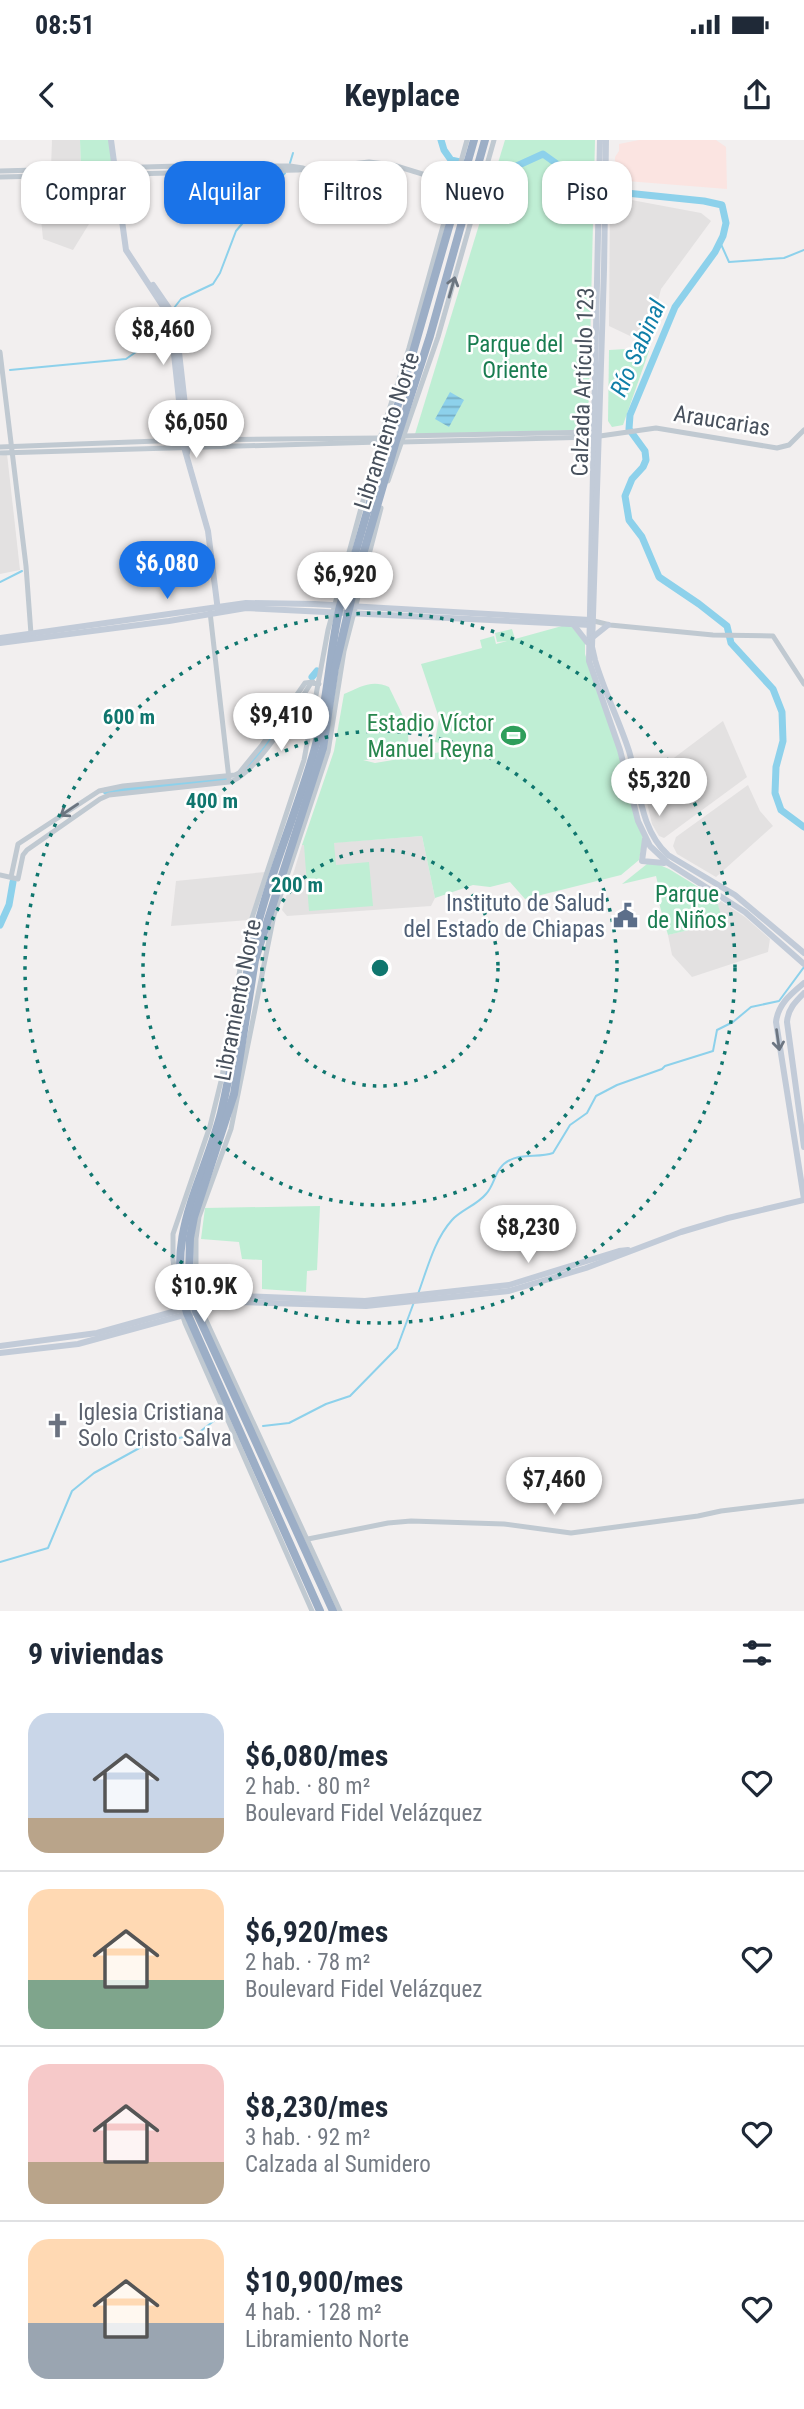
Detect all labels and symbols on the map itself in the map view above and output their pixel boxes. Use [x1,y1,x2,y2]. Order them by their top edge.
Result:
one-way arrow [447,276,460,298]
street label: Calzada Artículo 123 [566,287,600,477]
water label: Río Sabinal [604,295,672,401]
pin: $8,460 [106,308,220,367]
park label: Parque del Oriente [467,331,563,384]
street label: Libramiento Norte [349,349,425,513]
pin: $6,050 [139,400,253,460]
street label: Araucarias [672,400,772,442]
pin: $6,080 [110,542,224,601]
pin: $6,920 [288,552,402,612]
pin: $9,410 [224,694,338,753]
text: 600 m [103,705,155,729]
place label: Estadio Víctor Manuel Reyna [367,710,494,763]
sports icon: Estadio Víctor Manuel Reyna [500,722,528,750]
pin: $5,320 [602,758,716,818]
text: 400 m [186,789,238,813]
one-way arrow [60,803,79,817]
text: 200 m [271,873,323,897]
park label: Parque de Niños [647,881,727,934]
place label: Instituto de Salud del Estado de Chiapas [404,890,605,943]
public building icon: Instituto de Salud del Estado de Chiapas [611,902,639,930]
street label: Libramiento Norte [209,917,267,1083]
centre of rings [368,956,392,980]
one-way arrow [772,1028,785,1050]
pin: $8,230 [471,1206,585,1265]
pin: $10.9K [147,1264,261,1324]
place label: Iglesia Cristiana Solo Cristo Salva [78,1399,232,1452]
church icon: Iglesia Cristiana Solo Cristo Salva [44,1411,72,1439]
pin: $7,460 [497,1458,611,1517]

